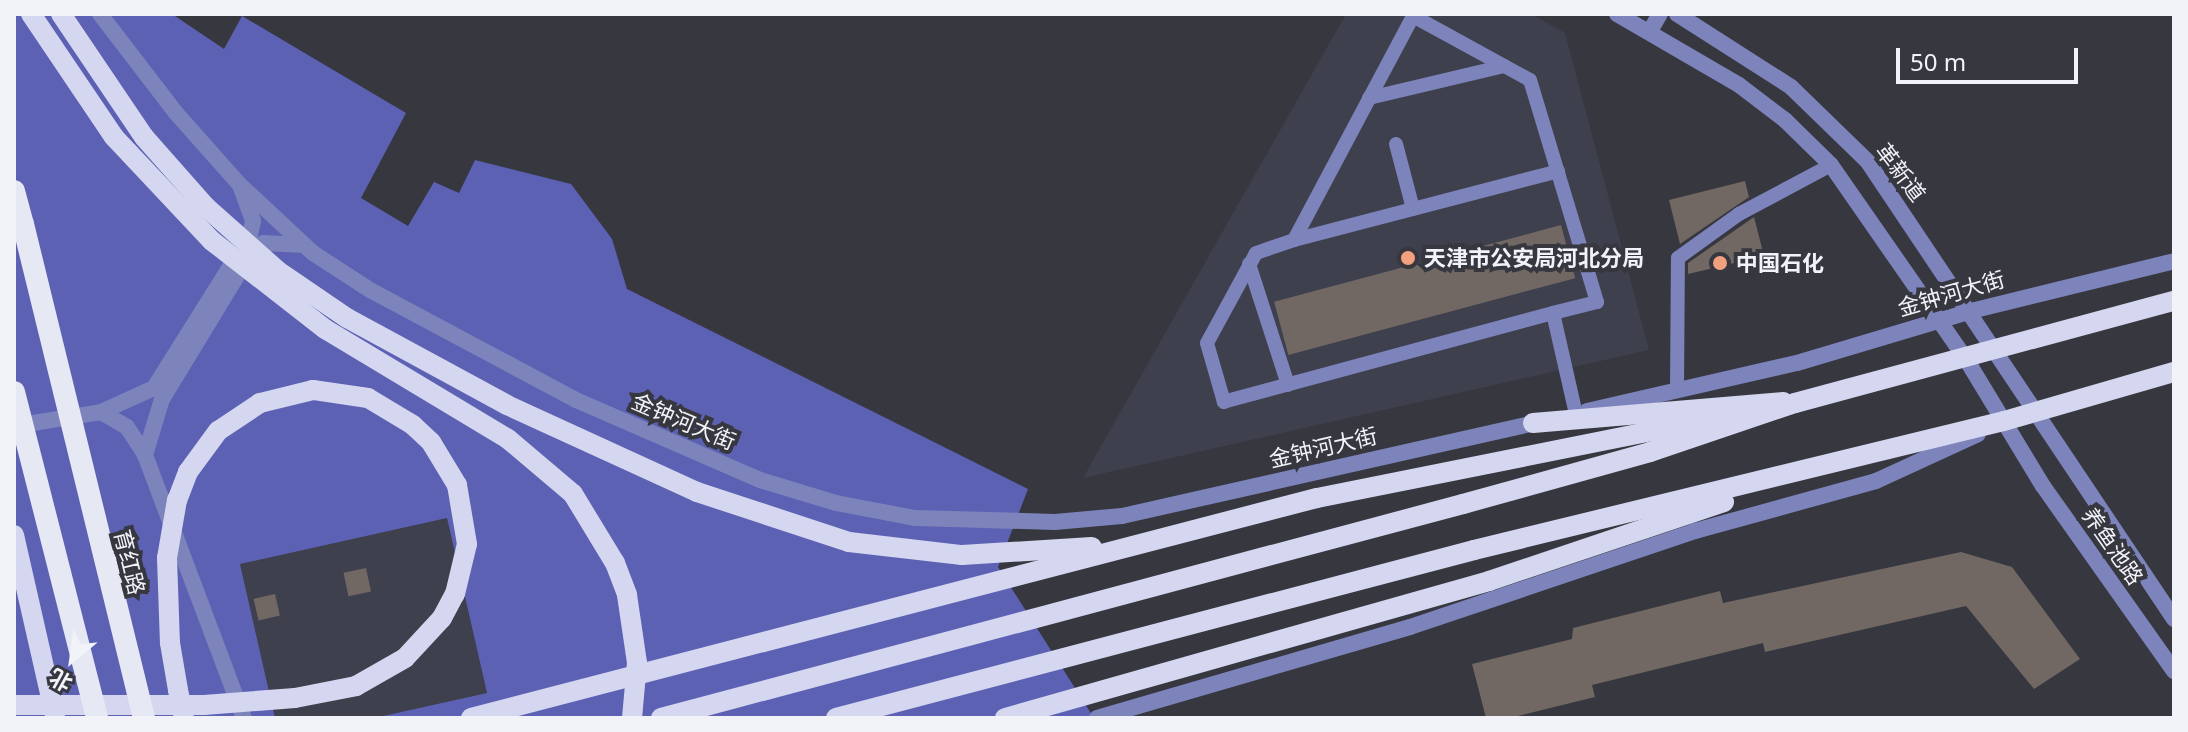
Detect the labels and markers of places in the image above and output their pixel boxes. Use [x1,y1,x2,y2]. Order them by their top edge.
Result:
place label: 天津市公安局河北分局 [1424,245,1644,271]
marker: 天津市公安局河北分局 [1399,249,1417,267]
place label: 中国石化 [1736,250,1824,276]
marker: 中国石化 [1711,254,1729,272]

